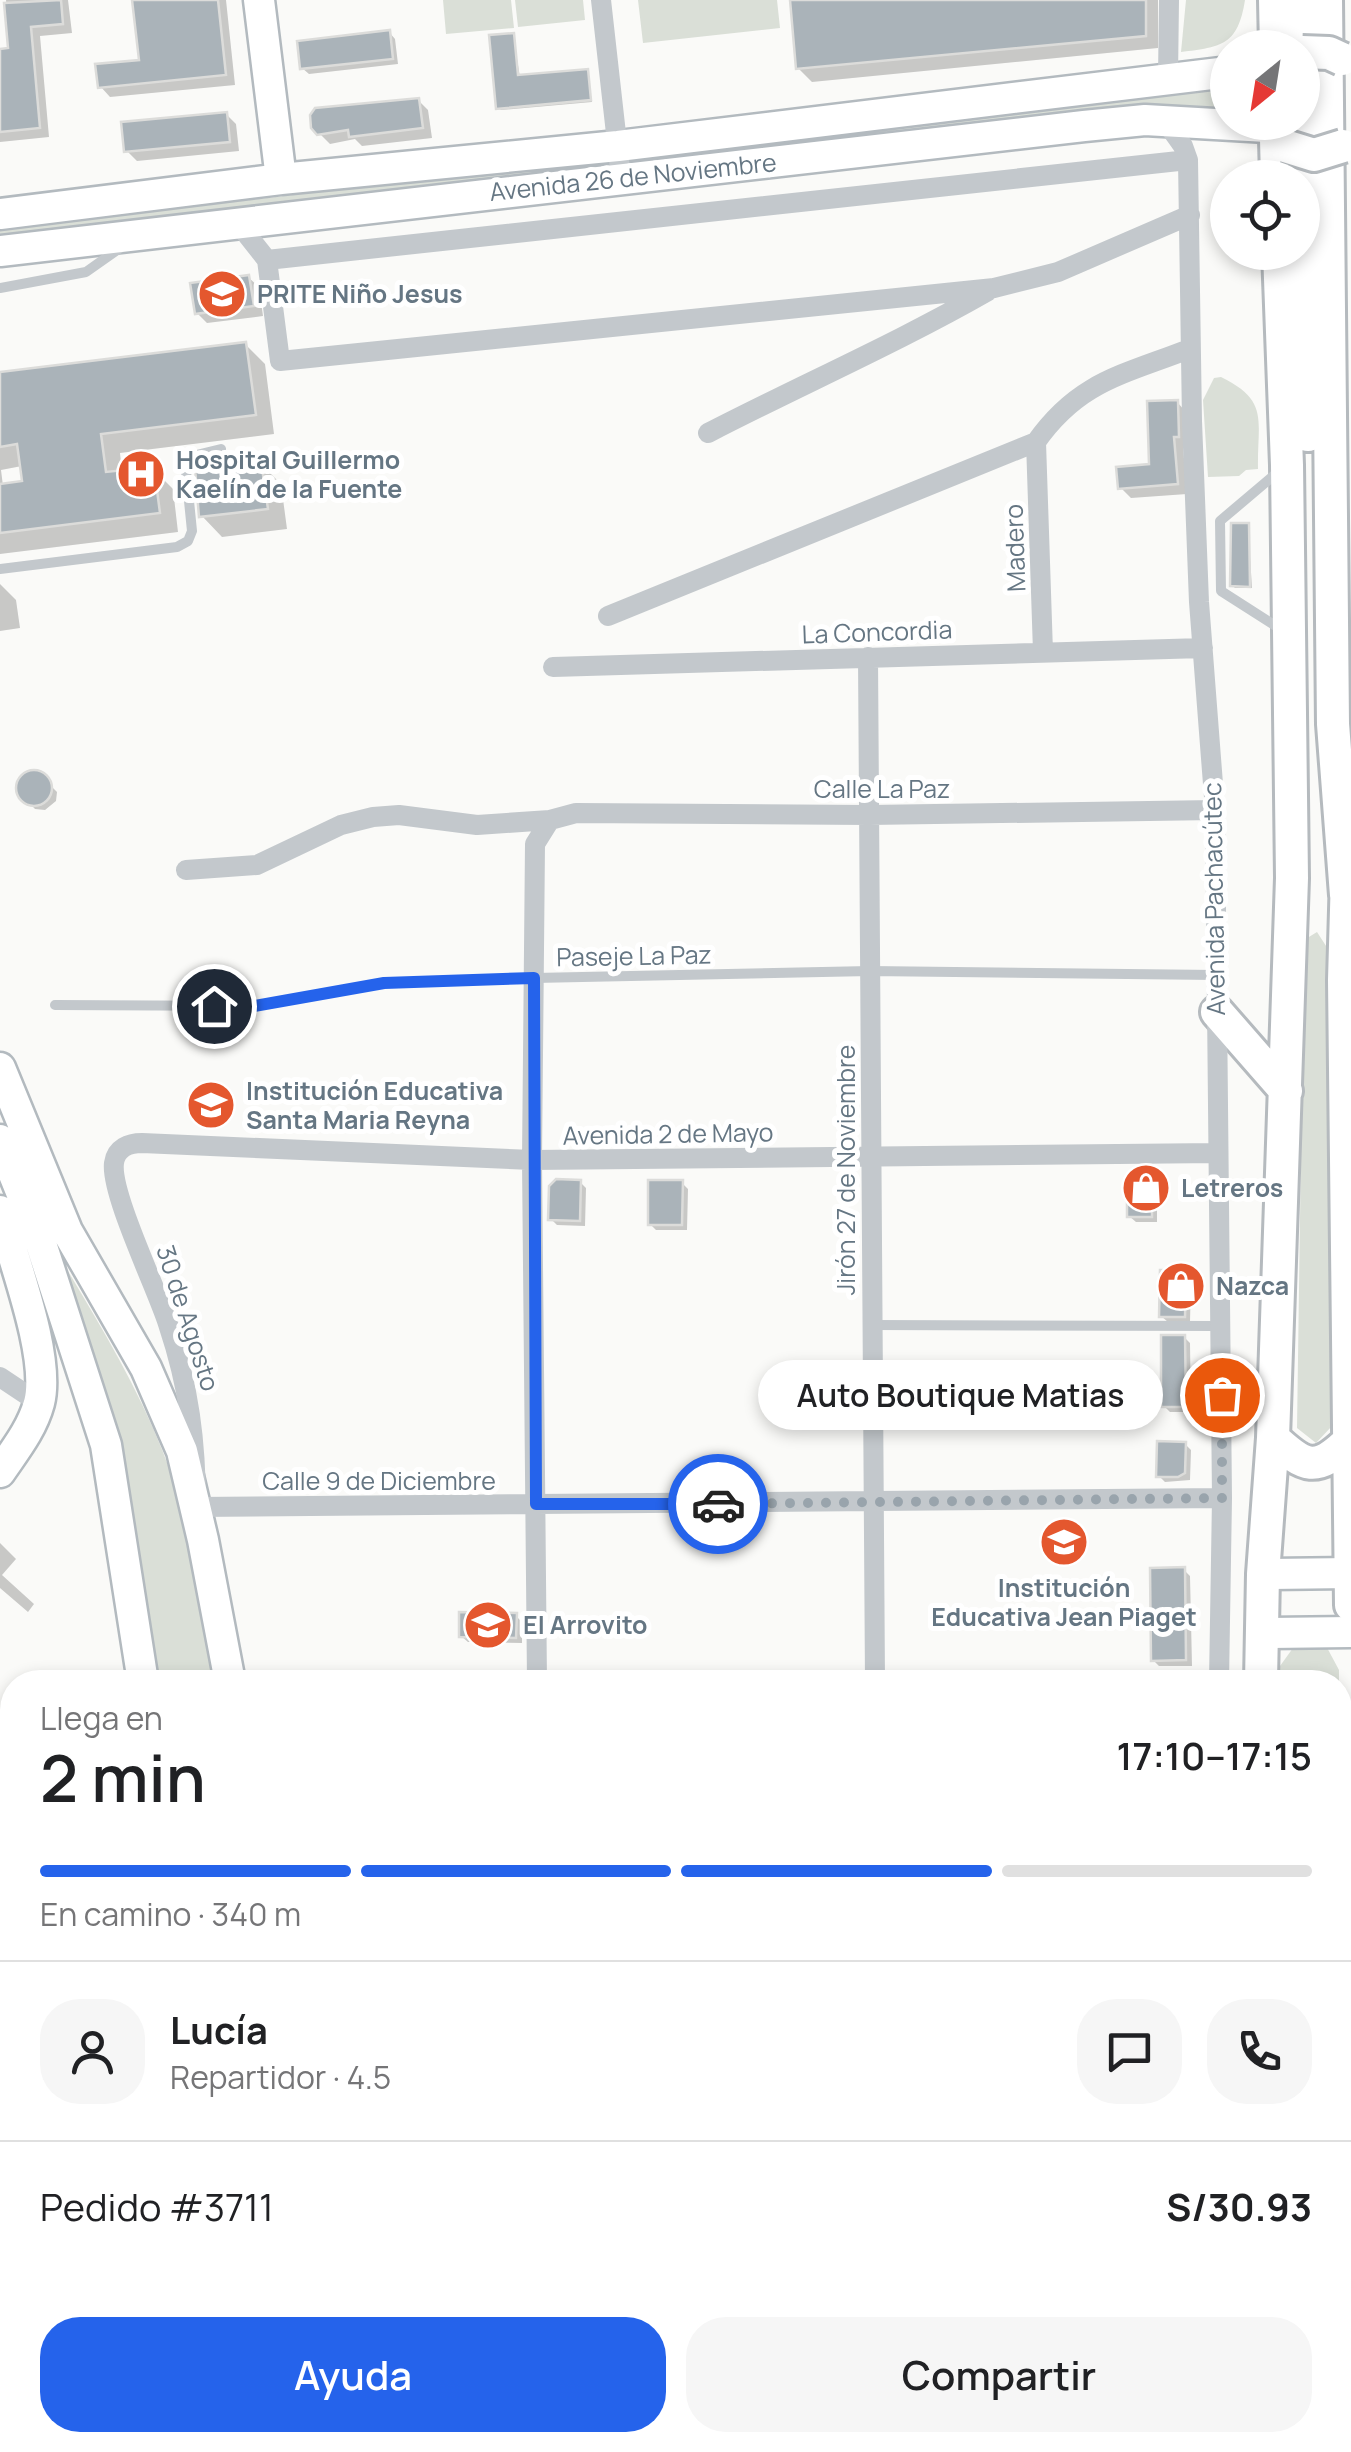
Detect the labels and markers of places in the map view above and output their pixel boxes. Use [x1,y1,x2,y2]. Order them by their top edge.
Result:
school or university icon: PRITE Niño Jesus [196,268,248,320]
place label: PRITE Niño Jesus [257,276,463,311]
place label: Hospital Guillermo Kaelín de la Fuente [176,442,402,506]
hospital icon: Hospital Guillermo Kaelín de la Fuente [115,448,167,500]
pin [172,964,257,1049]
place label: Institución Educativa Santa Maria Reyna [246,1073,503,1137]
school or university icon: Institución Educativa Santa Maria Reyna [185,1079,237,1131]
shop icon: Letreros [1120,1162,1172,1214]
place label: Letreros [1181,1170,1283,1205]
shop icon: Nazca [1155,1260,1207,1312]
place label: Nazca [1216,1268,1289,1303]
pin [1180,1353,1265,1438]
callout: Auto Boutique Matias [757,1360,1162,1430]
school or university icon: Institución Educativa Jean Piaget [1038,1516,1090,1568]
place label: Institución Educativa Jean Piaget [931,1570,1197,1634]
school or university icon: El Arrovito [462,1599,514,1651]
place label: El Arrovito [523,1607,647,1642]

